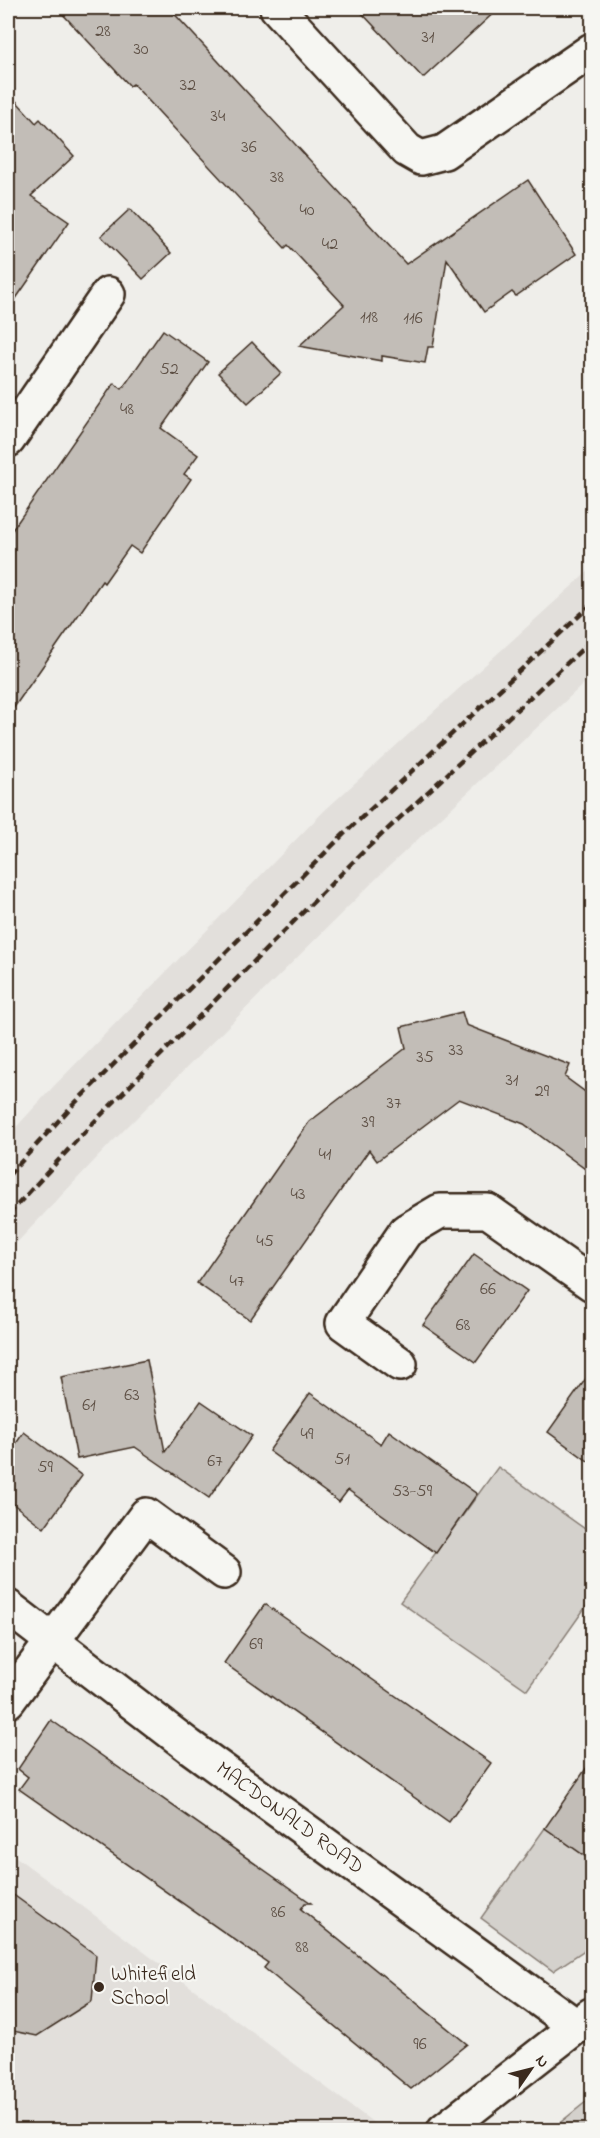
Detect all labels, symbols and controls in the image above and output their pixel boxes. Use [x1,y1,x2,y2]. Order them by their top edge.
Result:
house number: 28 [95,19,111,45]
house number: 31 [421,25,435,51]
house number: 30 [133,37,149,63]
house number: 32 [180,73,196,99]
house number: 34 [211,104,226,130]
house number: 36 [241,135,257,161]
house number: 38 [270,165,284,191]
house number: 40 [299,198,315,224]
house number: 42 [322,232,338,258]
house number: 118 [360,305,378,331]
house number: 116 [403,306,423,332]
house number: 52 [159,357,179,383]
house number: 48 [120,397,134,423]
house number: 33 [449,1038,463,1064]
house number: 35 [416,1045,434,1071]
house number: 31 [505,1068,519,1094]
house number: 29 [535,1079,550,1105]
house number: 37 [387,1091,402,1117]
house number: 39 [362,1110,375,1136]
house number: 41 [318,1142,332,1168]
house number: 43 [291,1182,305,1208]
house number: 45 [256,1229,274,1255]
house number: 47 [230,1269,245,1295]
house number: 66 [480,1277,496,1303]
house number: 68 [456,1313,471,1339]
house number: 63 [124,1383,140,1409]
house number: 61 [82,1393,96,1419]
house number: 49 [301,1422,314,1448]
house number: 51 [334,1447,350,1473]
house number: 67 [207,1449,223,1475]
house number: 59 [37,1455,53,1481]
house number: 53-59 [392,1479,433,1505]
house number: 69 [249,1632,263,1658]
street label: MACDONALD ROAD [209,1755,369,1882]
house number: 86 [271,1900,285,1926]
house number: 88 [295,1935,309,1961]
place label: Whitefield School [111,1960,196,2014]
marker: Whitefield School [92,1980,106,1994]
house number: 96 [413,2032,427,2058]
north arrow [501,2039,561,2099]
text: N [529,2050,555,2073]

